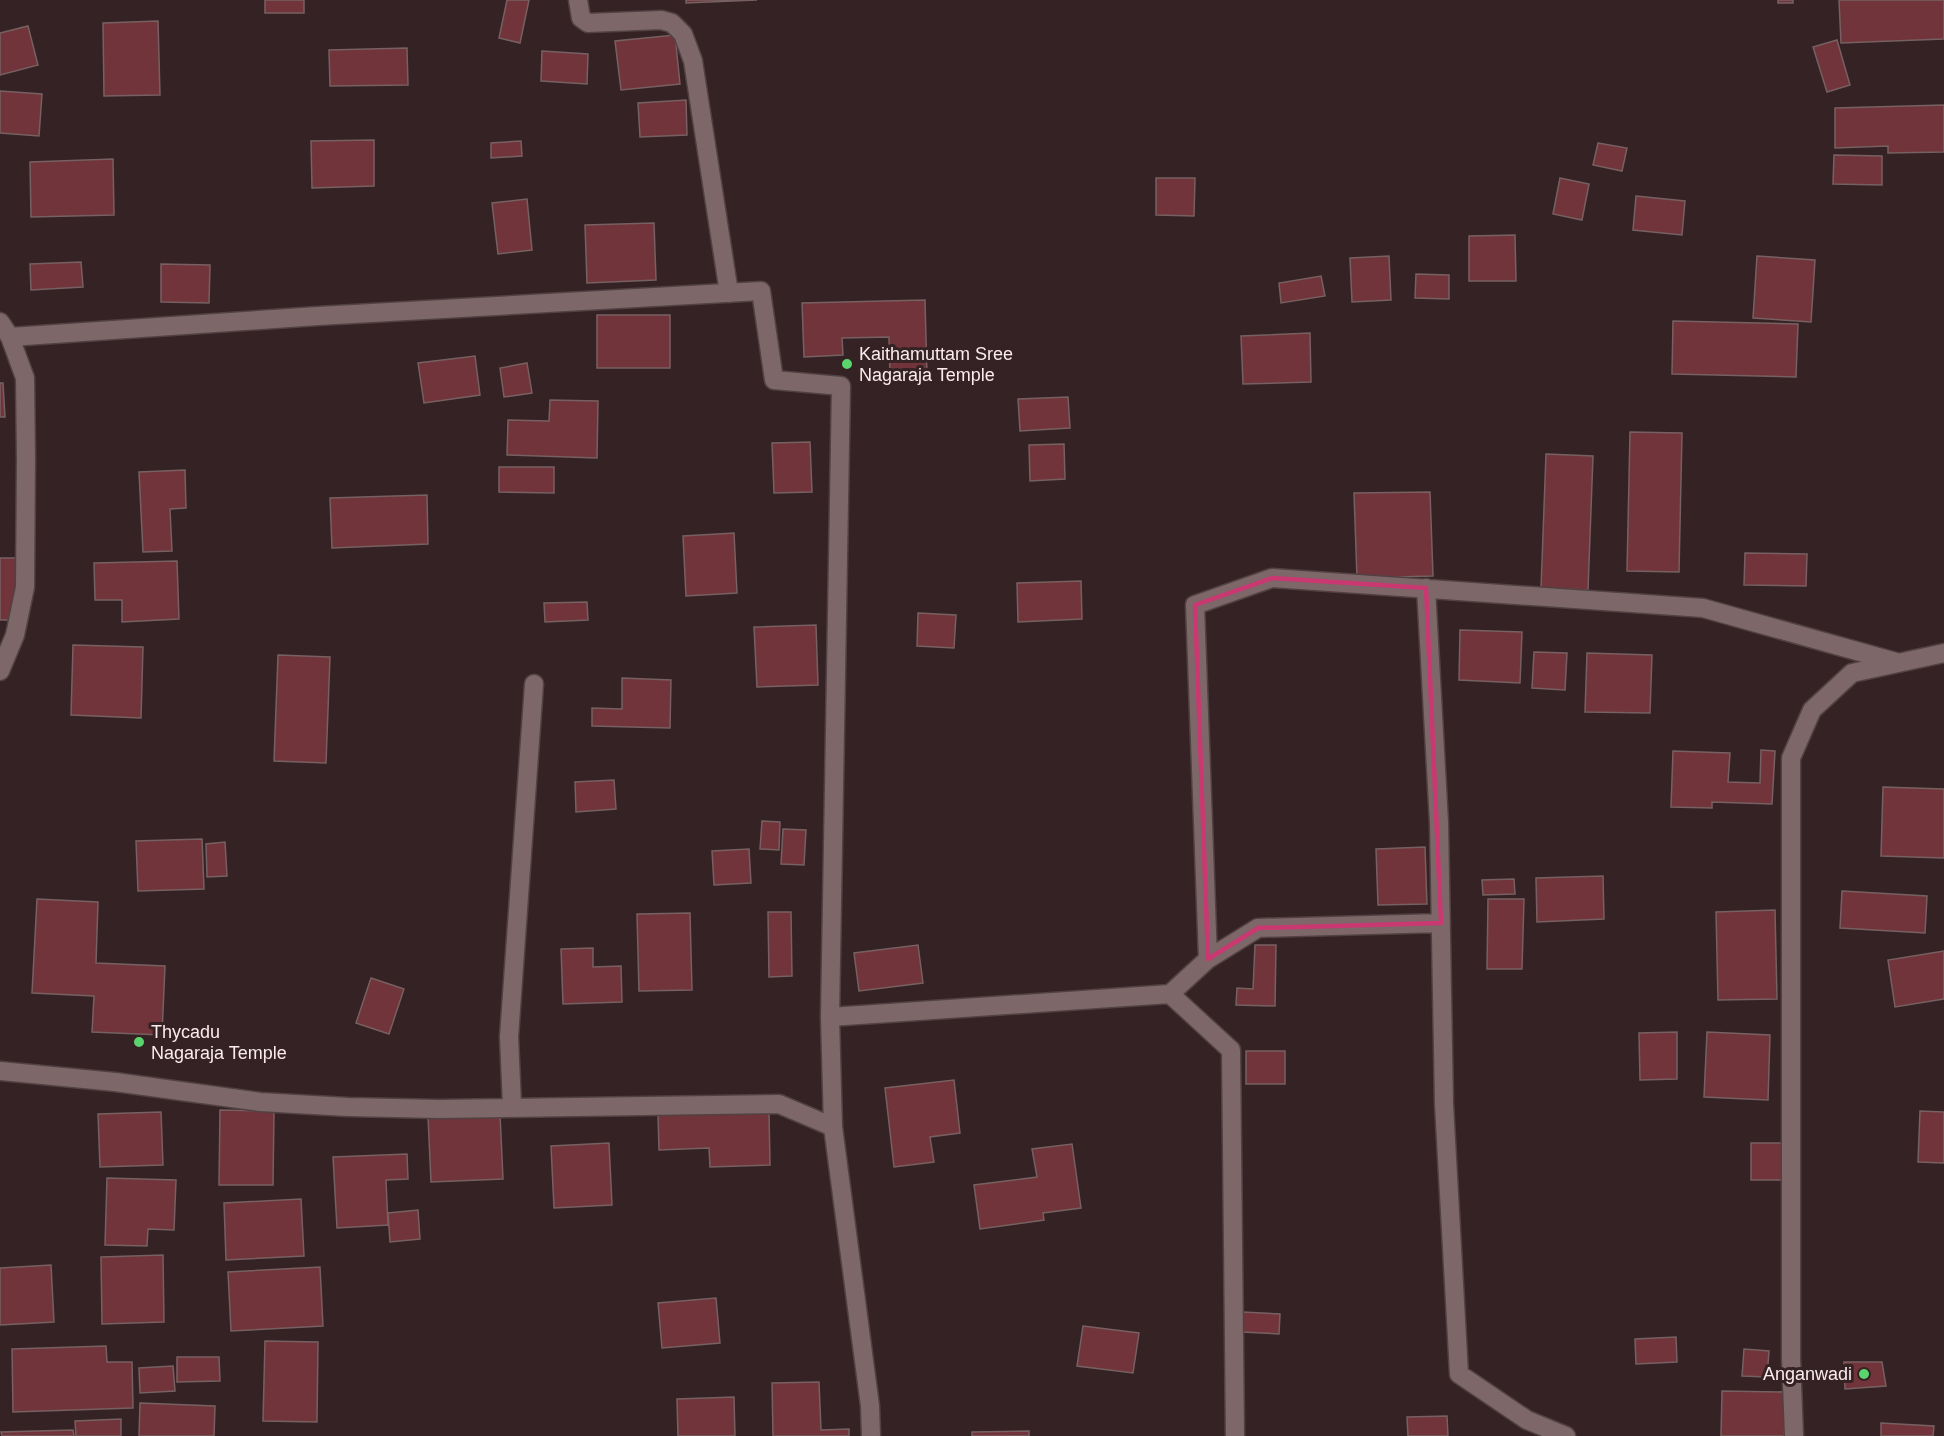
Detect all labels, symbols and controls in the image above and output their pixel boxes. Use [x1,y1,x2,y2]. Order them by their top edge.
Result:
place label: Kaithamuttam Sree Nagaraja Temple [859,344,1013,385]
marker: Kaithamuttam Sree Nagaraja Temple [840,357,854,371]
place label: Thycadu Nagaraja Temple [151,1022,287,1063]
marker: Thycadu Nagaraja Temple [132,1035,146,1049]
place label: Anganwadi [1763,1364,1852,1384]
marker: Anganwadi [1857,1367,1871,1381]

